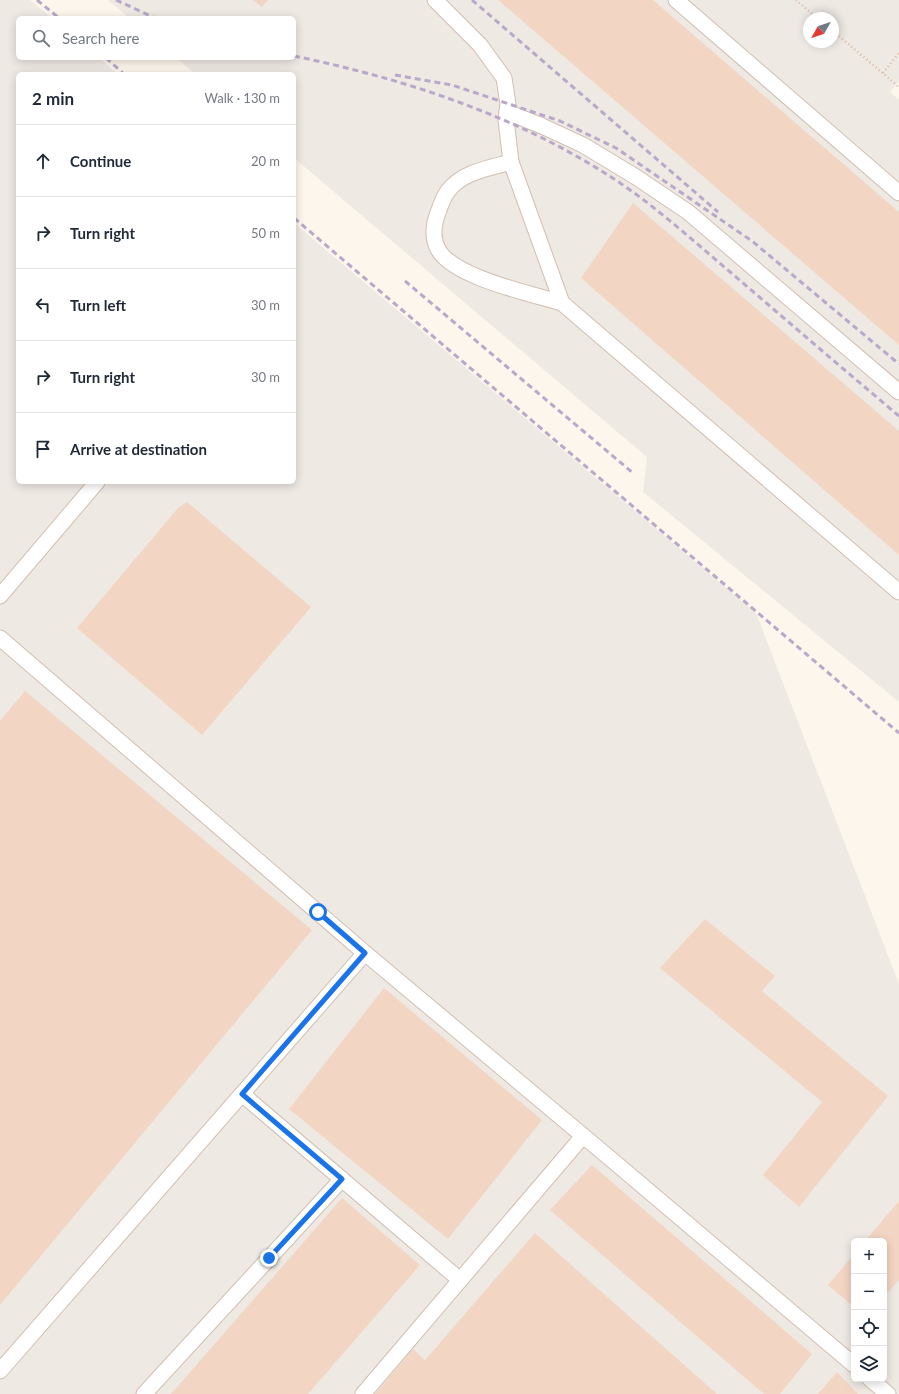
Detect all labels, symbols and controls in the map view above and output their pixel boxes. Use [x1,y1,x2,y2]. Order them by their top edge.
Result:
north arrow [803,12,839,48]
search box [16,16,296,60]
icon: search [30,27,52,49]
text: Search here [62,29,139,47]
text: 2 min [32,88,74,109]
text: Walk · 130 m [204,90,280,106]
icon: ahead [32,150,54,172]
text: Continue [70,152,131,170]
text: 20 m [251,153,280,169]
icon: right [32,222,54,244]
text: Turn right [70,224,135,242]
text: 50 m [251,225,280,241]
icon: left [32,294,54,316]
text: Turn left [70,296,126,314]
text: 30 m [251,297,280,313]
icon: right [32,366,54,388]
text: Turn right [70,368,135,386]
text: 30 m [251,369,280,385]
icon: arrive [32,438,54,460]
text: Arrive at destination [70,440,207,458]
route start [309,903,327,921]
map controls [851,1238,887,1382]
button: + [851,1238,887,1274]
route end [260,1249,278,1267]
button: − [851,1274,887,1310]
button: locate [851,1310,887,1346]
button: layers [851,1346,887,1382]

